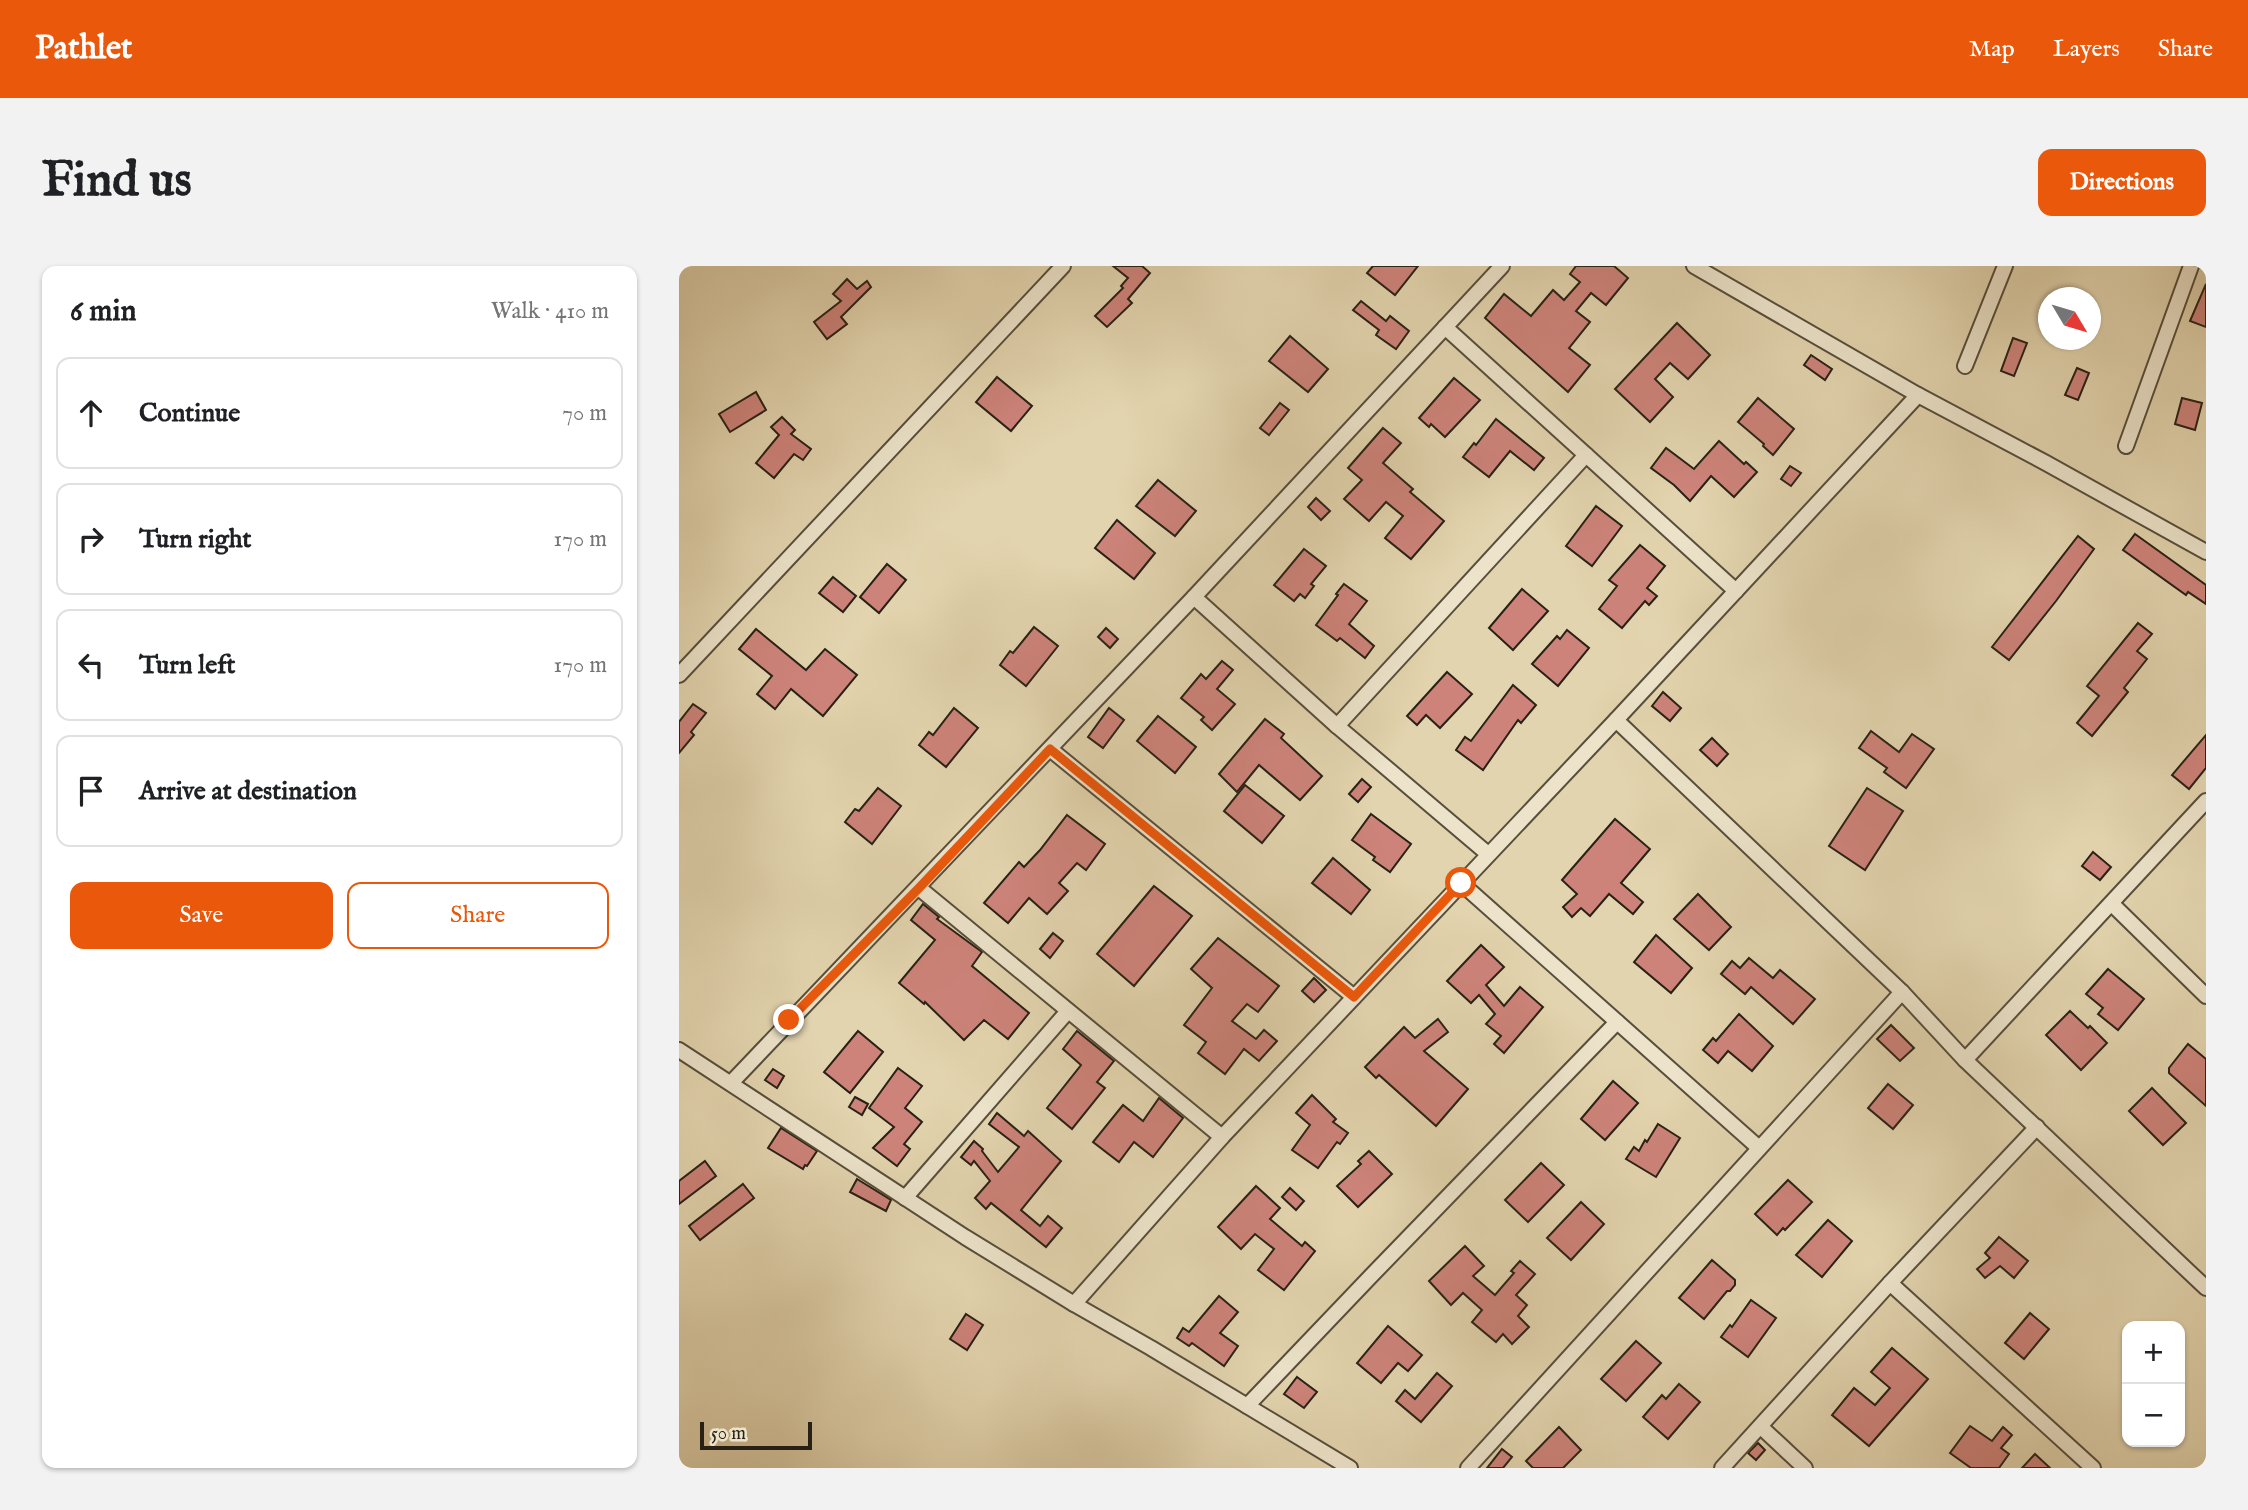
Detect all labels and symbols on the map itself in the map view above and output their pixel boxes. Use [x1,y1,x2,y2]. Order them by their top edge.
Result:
north arrow [2038,287,2101,350]
route start [1445,867,1476,898]
route end [773,1004,804,1035]
scale bar [700,1419,812,1451]

